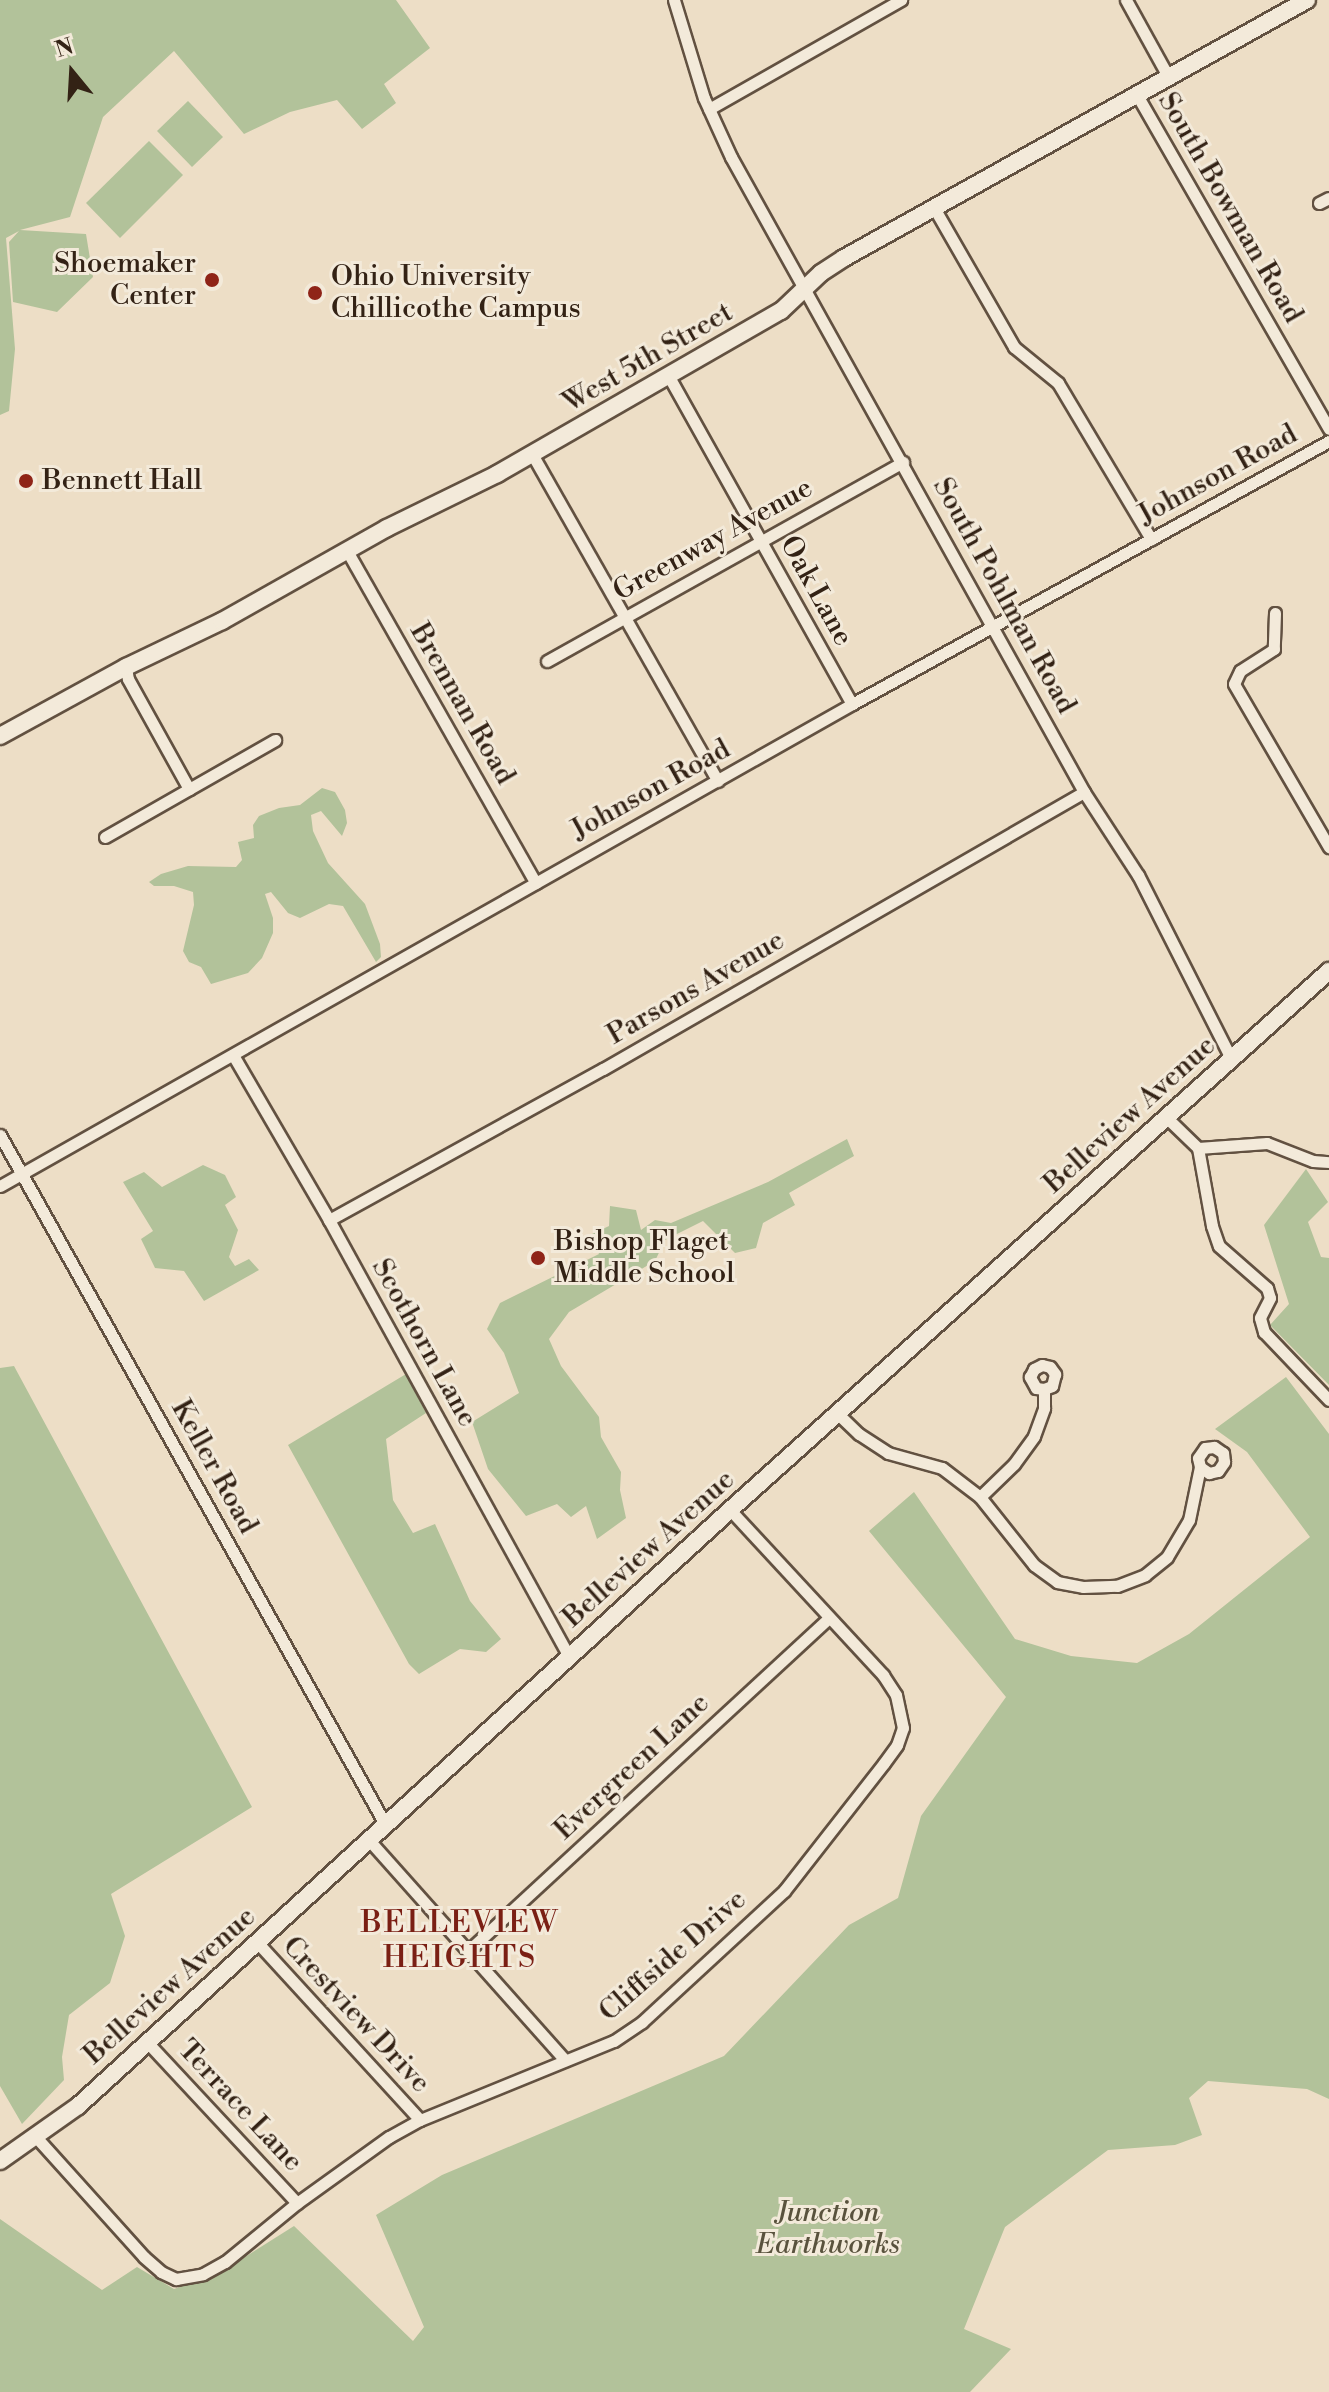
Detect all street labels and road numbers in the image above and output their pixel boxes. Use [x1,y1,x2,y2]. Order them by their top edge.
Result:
street label: South Bowman Road [1150,87,1310,329]
street label: West 5th Street [557,296,739,420]
street label: Johnson Road [1133,418,1303,532]
street label: Greenway Avenue [608,471,818,609]
street label: South Pohlman Road [925,472,1083,720]
street label: Oak Lane [772,530,860,652]
street label: Brennan Road [402,617,522,791]
street label: Johnson Road [566,733,736,847]
street label: Parsons Avenue [601,924,791,1052]
street label: Belleview Avenue [1037,1029,1223,1201]
street label: Scothorn Lane [364,1253,484,1433]
street label: Keller Road [163,1394,265,1540]
street label: Belleview Avenue [556,1463,742,1635]
street label: Evergreen Lane [548,1687,716,1847]
street label: Cliffside Drive [593,1883,753,2029]
street label: Belleview Avenue [77,1900,263,2072]
street label: Crestview Drive [275,1930,437,2100]
street label: Terrace Lane [171,2033,309,2179]

